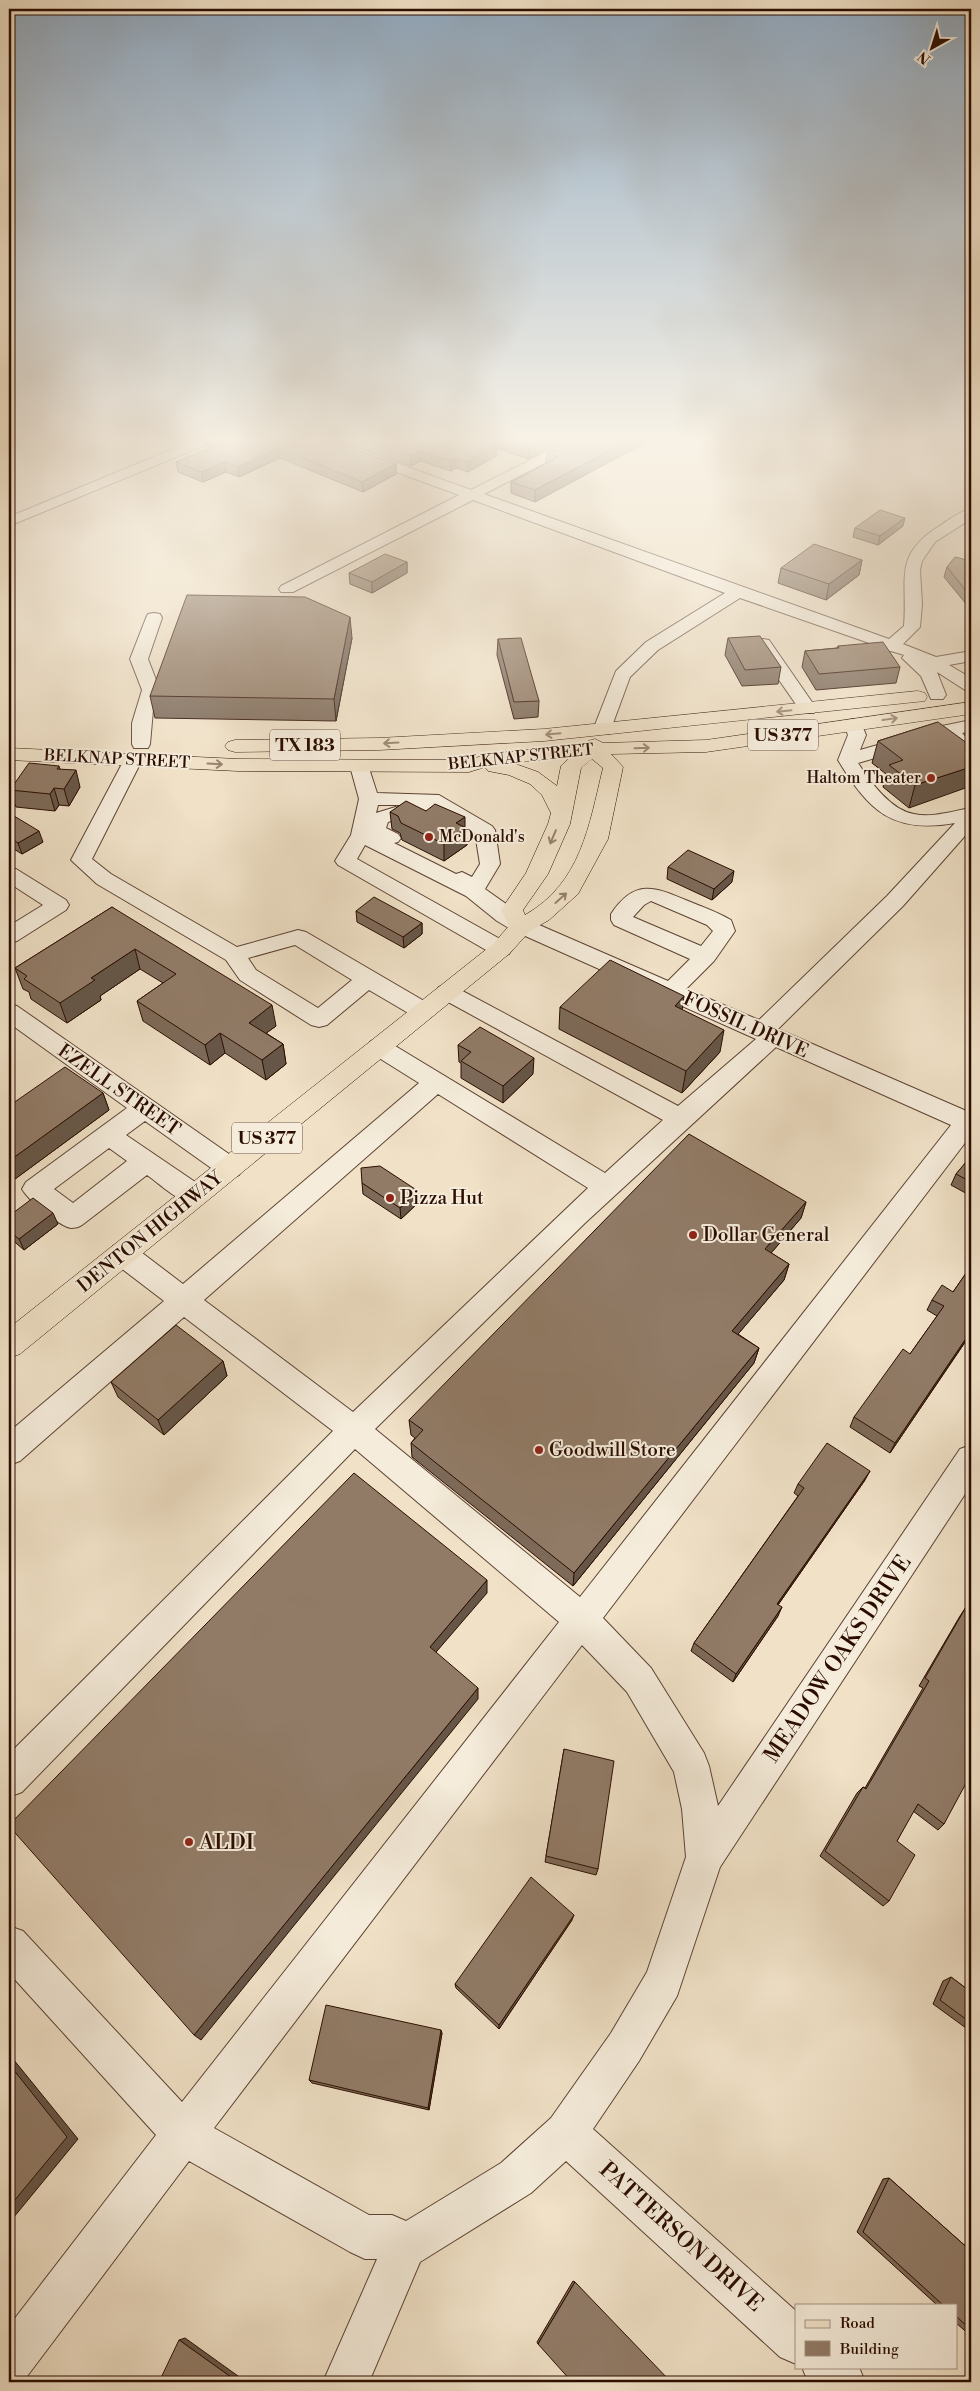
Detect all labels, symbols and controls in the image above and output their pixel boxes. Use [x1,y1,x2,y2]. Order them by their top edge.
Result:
north arrow [908,22,958,72]
text: N [914,47,934,68]
one-way arrow [776,706,792,716]
one-way arrow [882,714,898,724]
road number: US 377 [748,720,818,750]
one-way arrow [546,729,562,739]
road number: TX 183 [270,730,340,760]
one-way arrow [383,739,399,748]
street label: BELKNAP STREET [446,739,595,775]
one-way arrow [634,743,650,752]
street label: BELKNAP STREET [43,745,191,773]
one-way arrow [206,759,222,768]
place label: Haltom Theater [806,768,921,788]
marker: Haltom Theater [925,772,937,784]
place label: McDonald's [439,827,525,847]
one-way arrow [548,829,558,844]
marker: McDonald's [423,831,435,843]
one-way arrow [555,892,568,903]
street label: FOSSIL DRIVE [680,987,812,1063]
street label: EZELL STREET [53,1039,185,1141]
road number: US 377 [232,1122,302,1154]
street label: DENTON HIGHWAY [72,1165,229,1298]
place label: Pizza Hut [400,1186,484,1210]
marker: Pizza Hut [384,1192,396,1204]
place label: Dollar General [703,1223,830,1247]
marker: Dollar General [687,1229,699,1241]
place label: Goodwill Store [549,1438,676,1462]
marker: Goodwill Store [533,1444,545,1456]
street label: MEADOW OAKS DRIVE [758,1550,918,1768]
place label: ALDI [198,1829,255,1856]
marker: ALDI [183,1836,195,1848]
street label: PATTERSON DRIVE [594,2156,768,2318]
legend [795,2304,958,2368]
text: Road [840,2314,875,2333]
text: Building [839,2340,899,2359]

